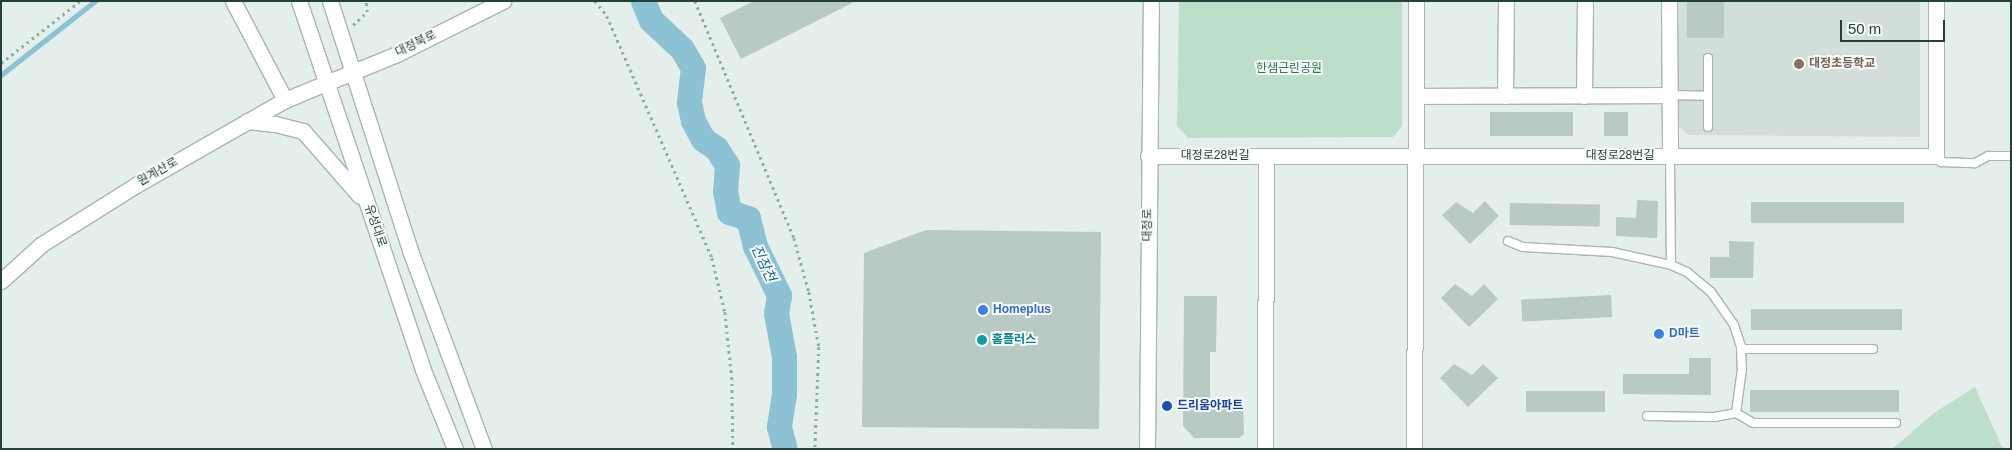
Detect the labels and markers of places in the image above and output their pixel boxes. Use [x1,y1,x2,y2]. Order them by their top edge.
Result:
place label: 대정초등학교 [1809,57,1875,71]
marker: 대정초등학교 [1793,58,1805,70]
place label: Homeplus [993,303,1051,317]
marker: Homeplus [977,304,989,316]
place label: D마트 [1669,327,1700,341]
marker: D마트 [1653,328,1665,340]
place label: 홈플러스 [992,333,1036,347]
marker: 홈플러스 [976,334,988,346]
place label: 드리움아파트 [1177,399,1243,413]
marker: 드리움아파트 [1161,400,1173,412]

